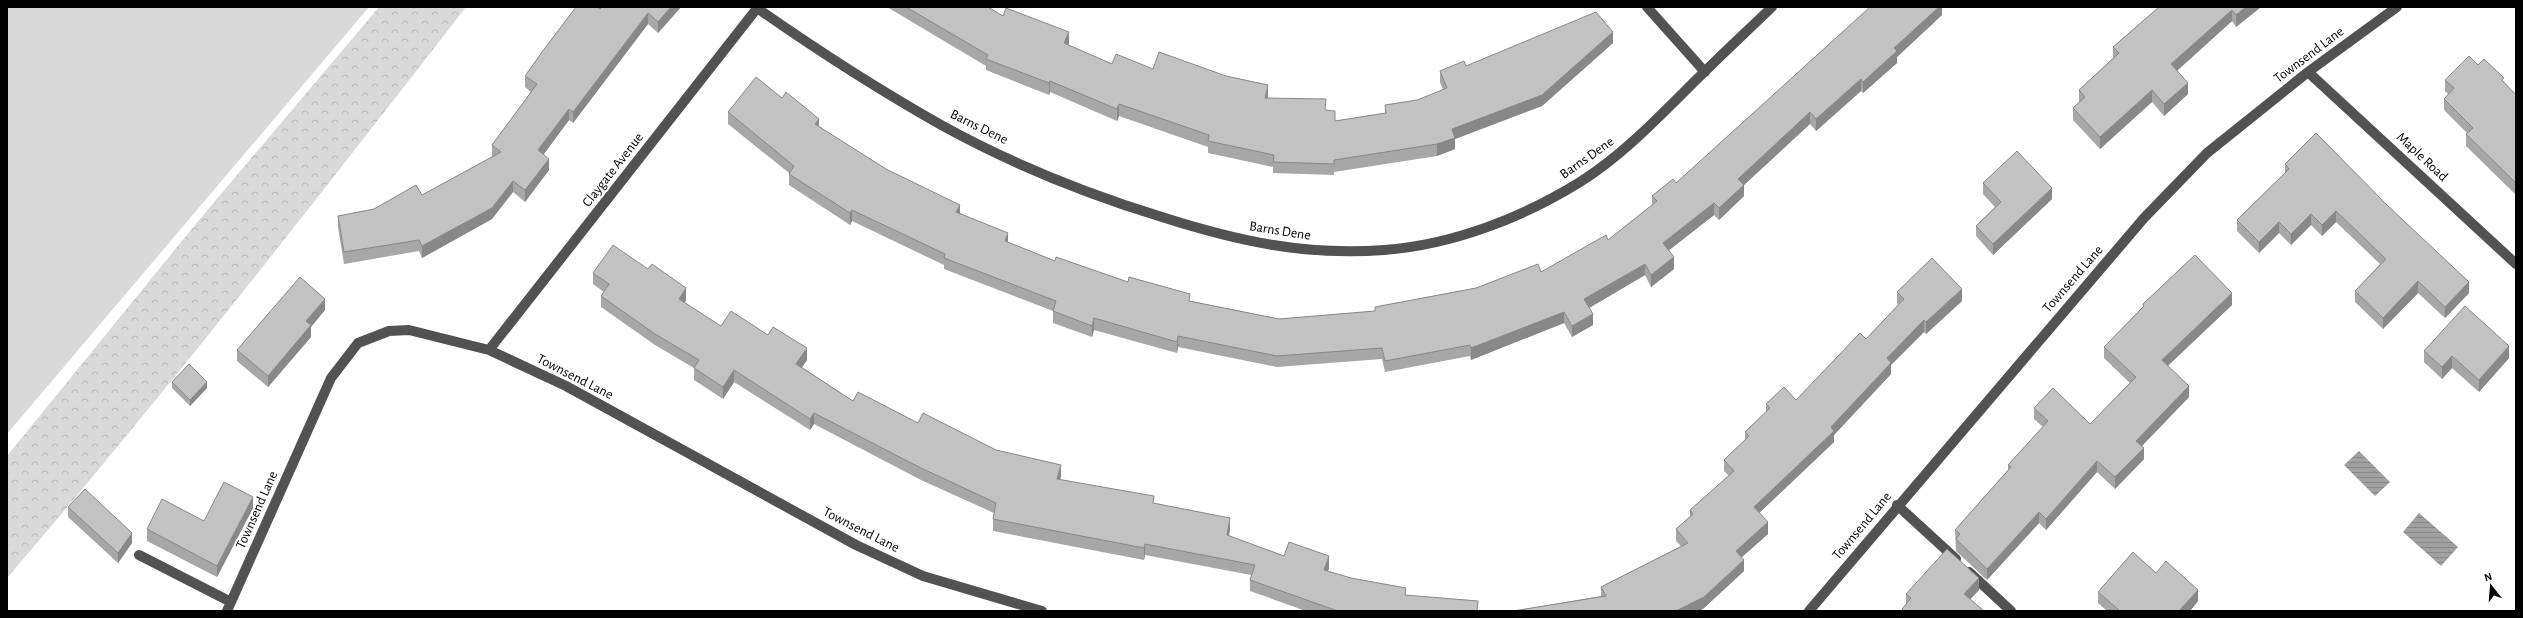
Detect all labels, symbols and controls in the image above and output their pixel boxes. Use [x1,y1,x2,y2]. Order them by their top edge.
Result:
street label: Townsend Lane [2271,24,2347,86]
street label: Barns Dene [948,107,1010,147]
street label: Claygate Avenue [580,130,646,210]
street label: Maple Road [2394,130,2450,184]
street label: Barns Dene [1557,134,1617,182]
street label: Barns Dene [1248,219,1312,243]
street label: Townsend Lane [2040,243,2106,315]
street label: Townsend Lane [535,352,615,402]
street label: Townsend Lane [234,469,280,551]
street label: Townsend Lane [1830,490,1894,562]
street label: Townsend Lane [821,505,901,555]
north arrow [2471,566,2511,606]
text: N [2483,571,2493,583]

